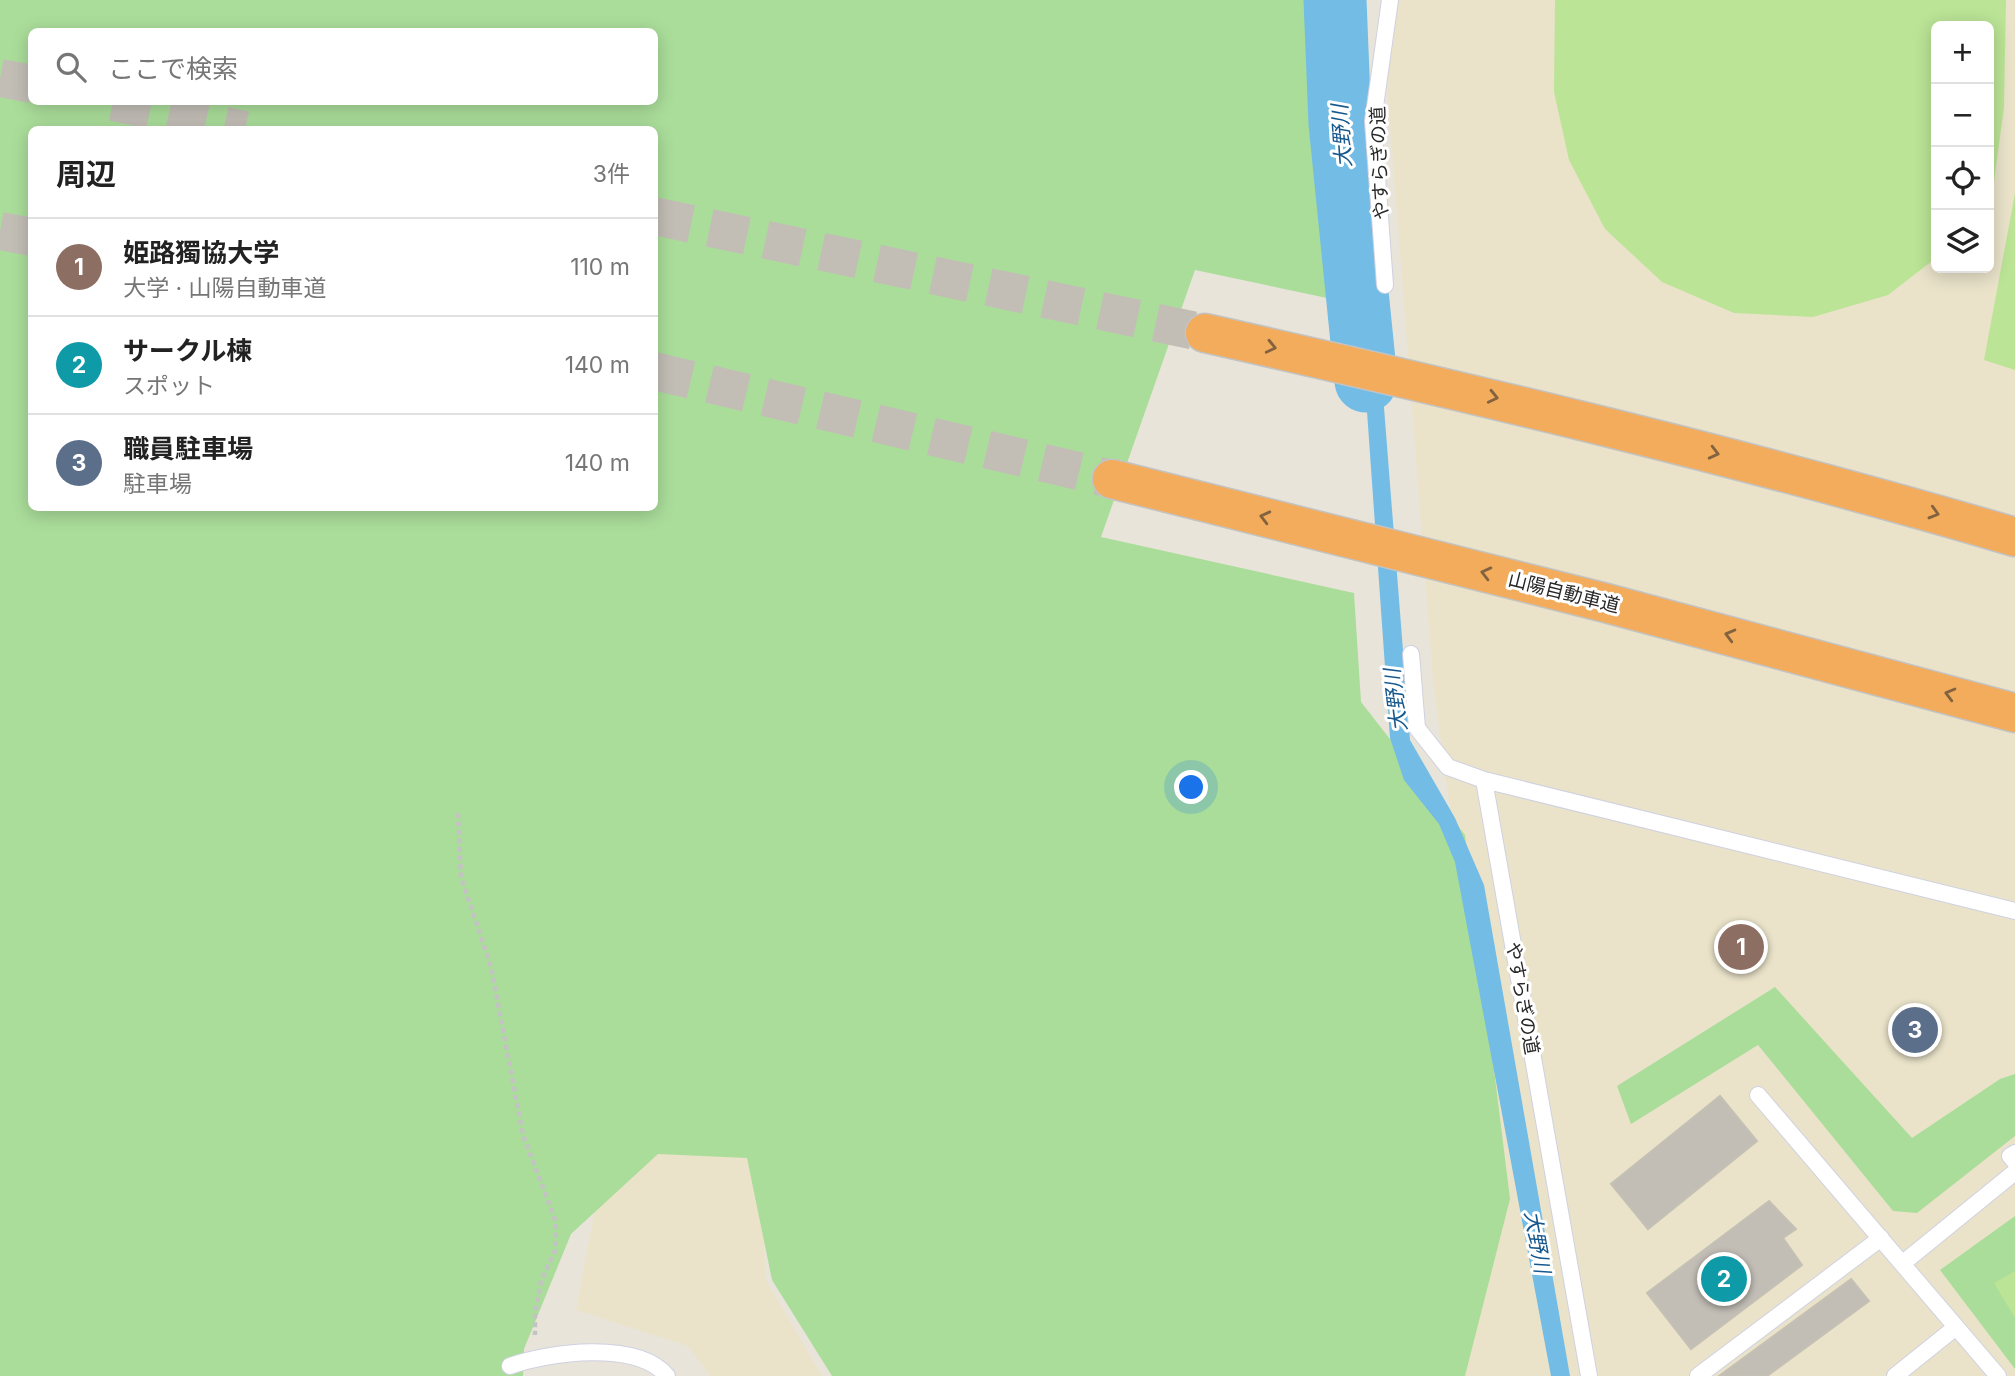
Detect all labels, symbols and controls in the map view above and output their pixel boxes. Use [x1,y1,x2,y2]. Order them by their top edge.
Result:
map controls [1931,21,1994,273]
button: + [1931,21,1994,84]
search box [28,28,658,105]
icon: search [52,48,90,86]
text: ここで検索 [108,53,238,84]
button: − [1931,84,1994,147]
water label: 大野川 [1327,102,1356,168]
street label: やすらぎの道 [1366,106,1393,220]
button: locate [1931,147,1994,210]
text: 周辺 [56,156,116,192]
text: 3件 [593,160,630,188]
button: layers [1931,210,1994,273]
text: 姫路獨協大学 [123,237,279,268]
text: 1 [74,253,84,281]
text: 110 m [570,253,630,281]
text: 大学 · 山陽自動車道 [123,274,327,302]
text: サークル楝 [123,335,252,366]
one-way arrow [1265,339,1277,354]
text: 2 [72,351,86,379]
text: 140 m [565,351,630,379]
text: スポット [123,372,215,400]
one-way arrow [1487,389,1499,404]
text: 職員駐車場 [123,433,253,464]
one-way arrow [1708,445,1720,459]
text: 3 [72,449,86,477]
text: 140 m [565,449,630,477]
text: 駐車場 [123,470,192,498]
one-way arrow [1927,504,1939,519]
one-way arrow [1259,511,1271,525]
one-way arrow [1480,567,1492,581]
street label: 山陽自動車道 [1506,568,1622,617]
one-way arrow [1724,629,1736,644]
water label: 大野川 [1379,665,1412,733]
one-way arrow [1944,688,1956,702]
your location [1174,770,1208,804]
pin: 1 [1718,921,1764,973]
street label: やすらぎの道 [1501,940,1544,1056]
pin: 3 [1892,1004,1938,1056]
water label: 大野川 [1520,1209,1556,1277]
pin: 2 [1701,1253,1747,1305]

